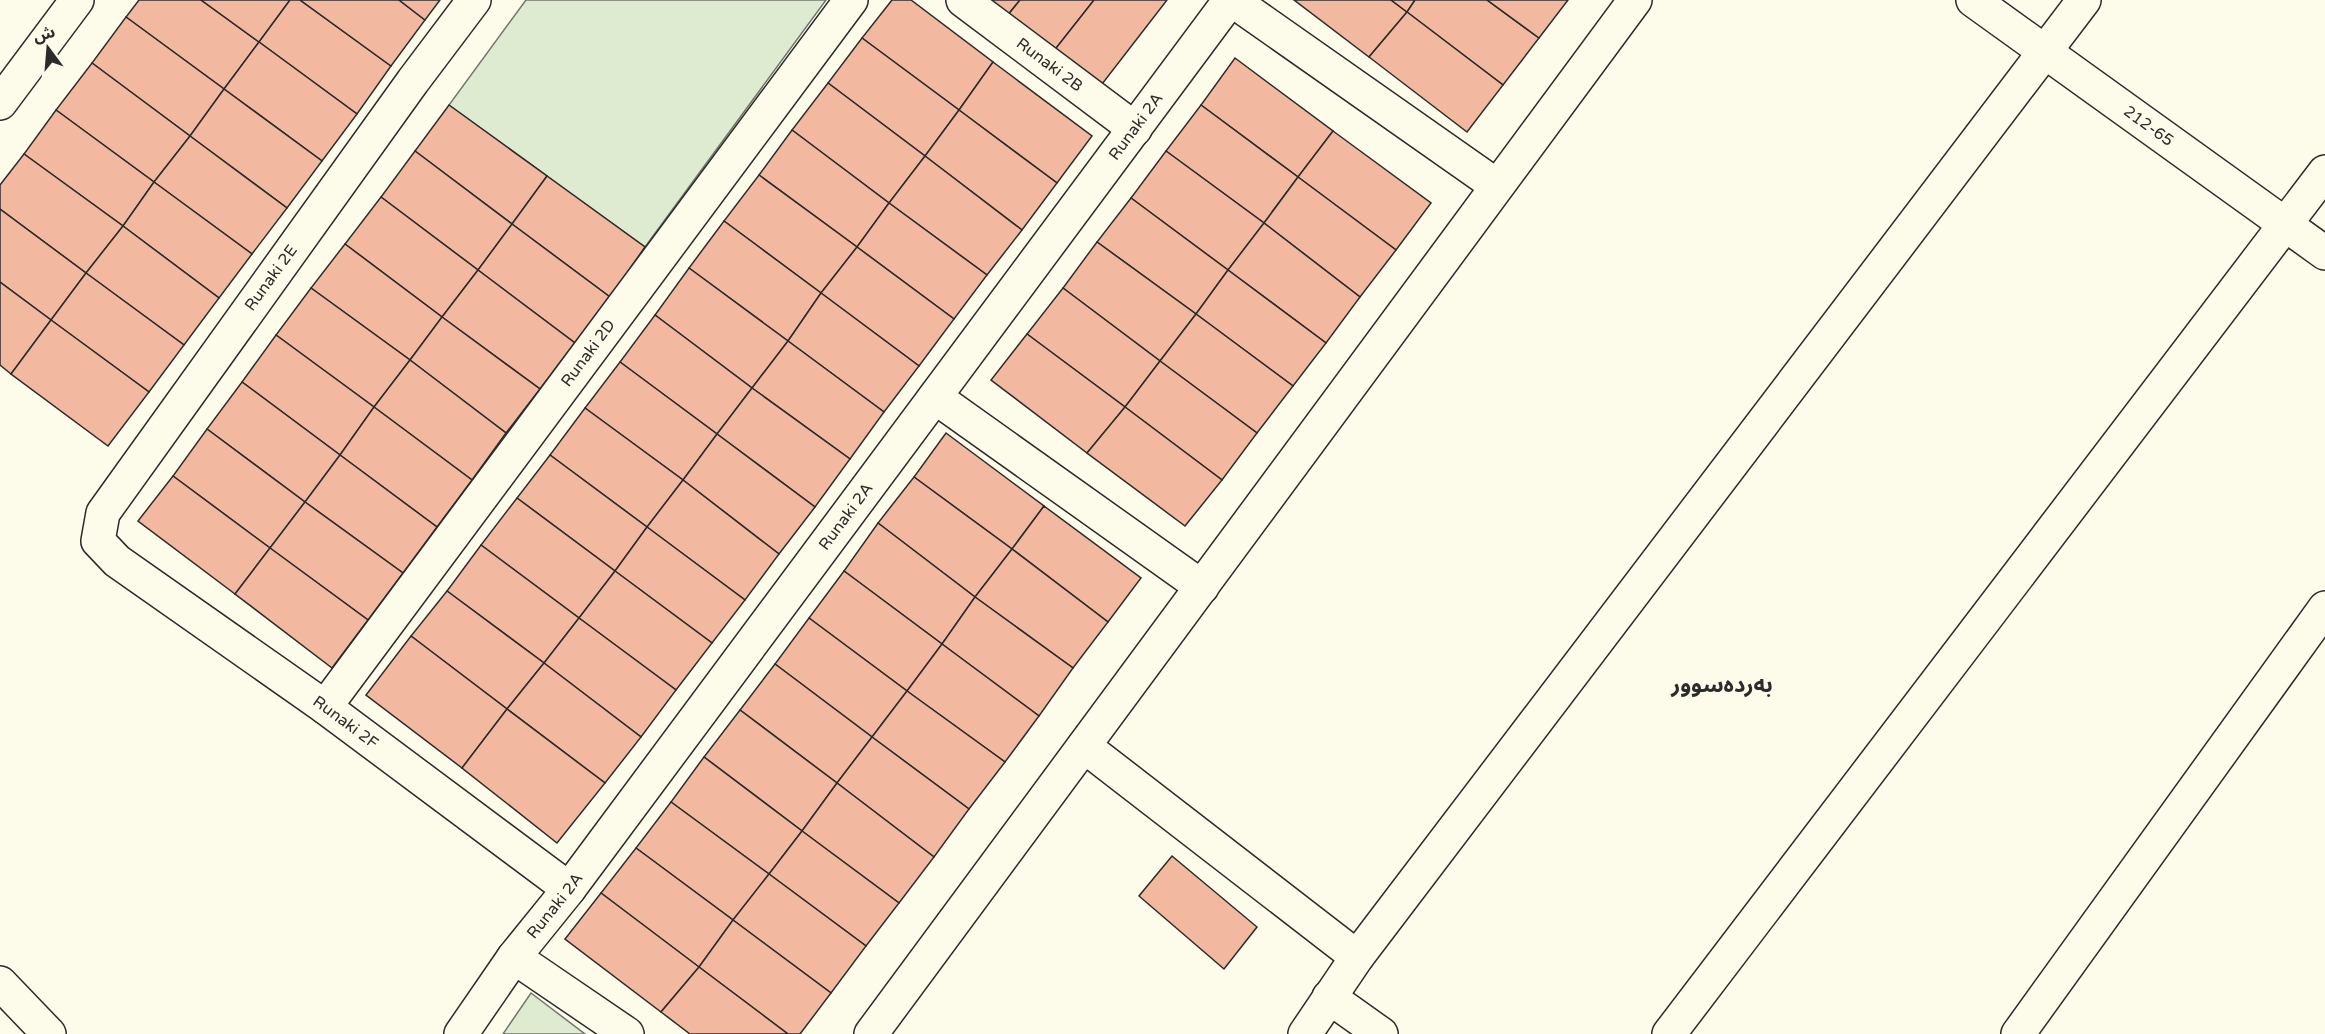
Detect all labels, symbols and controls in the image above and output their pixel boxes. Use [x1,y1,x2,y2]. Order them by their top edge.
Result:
north arrow [18,18,78,78]
text: ش [31,22,58,47]
street label: Runaki 2B [1012,33,1087,96]
street label: Runaki 2A [1104,89,1167,164]
street label: 212-65 [2119,101,2177,151]
street label: Runaki 2E [240,241,302,315]
street label: Runaki 2D [557,316,620,391]
street label: Runaki 2A [814,479,877,554]
district label: بەردەسوور [1670,672,1773,698]
street label: Runaki 2F [309,692,383,753]
street label: Runaki 2A [523,869,587,943]

